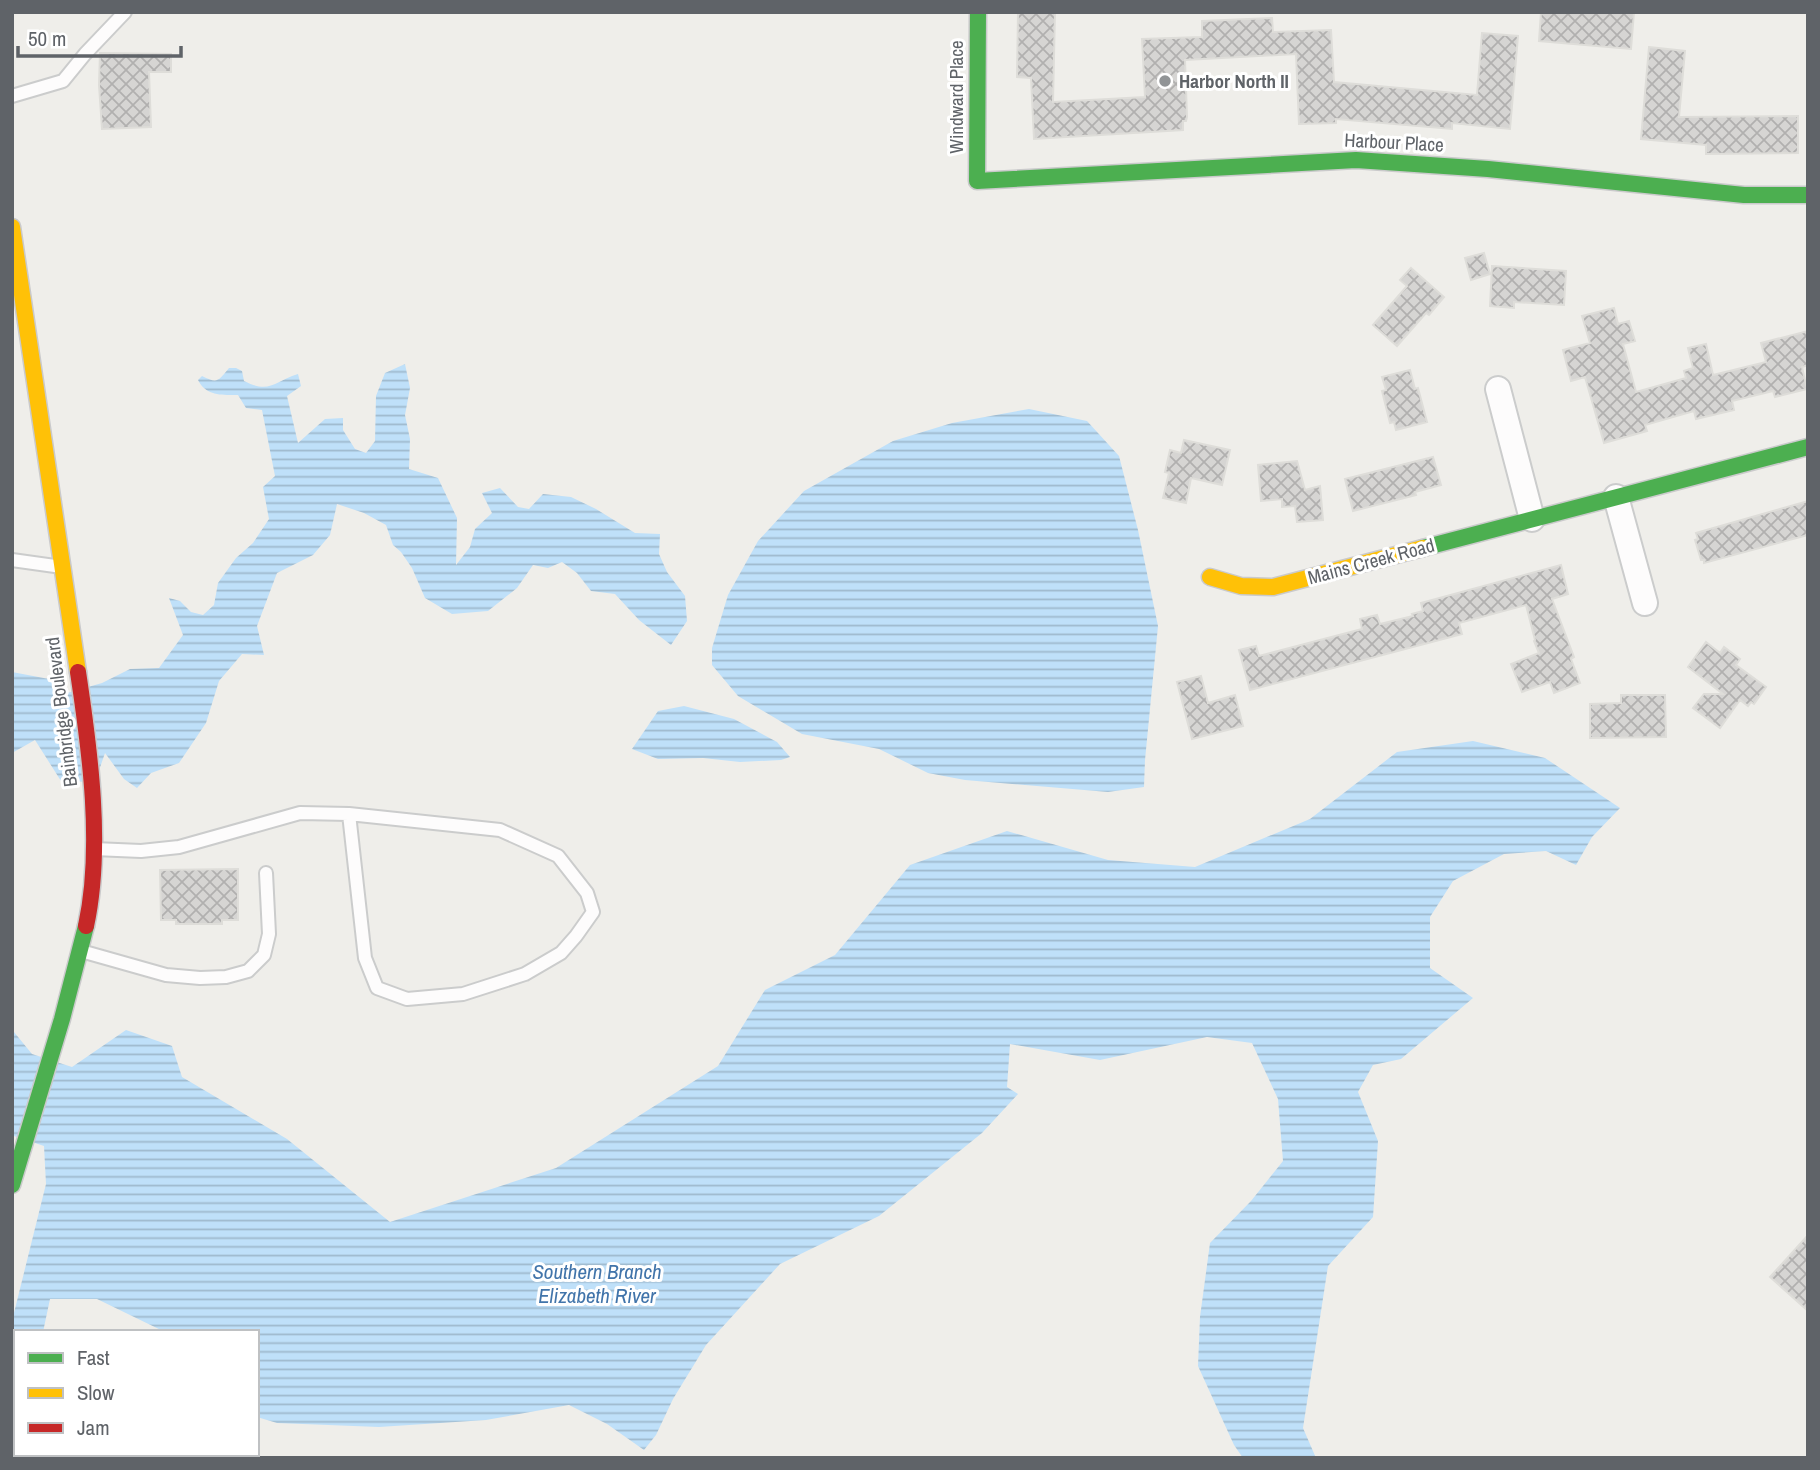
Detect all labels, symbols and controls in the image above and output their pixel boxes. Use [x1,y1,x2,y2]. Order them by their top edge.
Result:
scale bar [18,14,180,58]
text: 50 m [28,24,66,53]
street label: Windward Place [943,40,969,154]
place label: Harbor North II [1179,68,1289,94]
marker: Harbor North II [1157,73,1173,89]
street label: Harbour Place [1344,126,1444,158]
street label: Mains Creek Road [1305,532,1437,590]
street label: Bainbridge Boulevard [39,636,83,788]
water label: Southern Branch Elizabeth River [532,1257,662,1310]
legend [14,1330,259,1456]
text: Fast [77,1343,110,1372]
text: Slow [77,1378,115,1407]
text: Jam [77,1413,110,1442]

